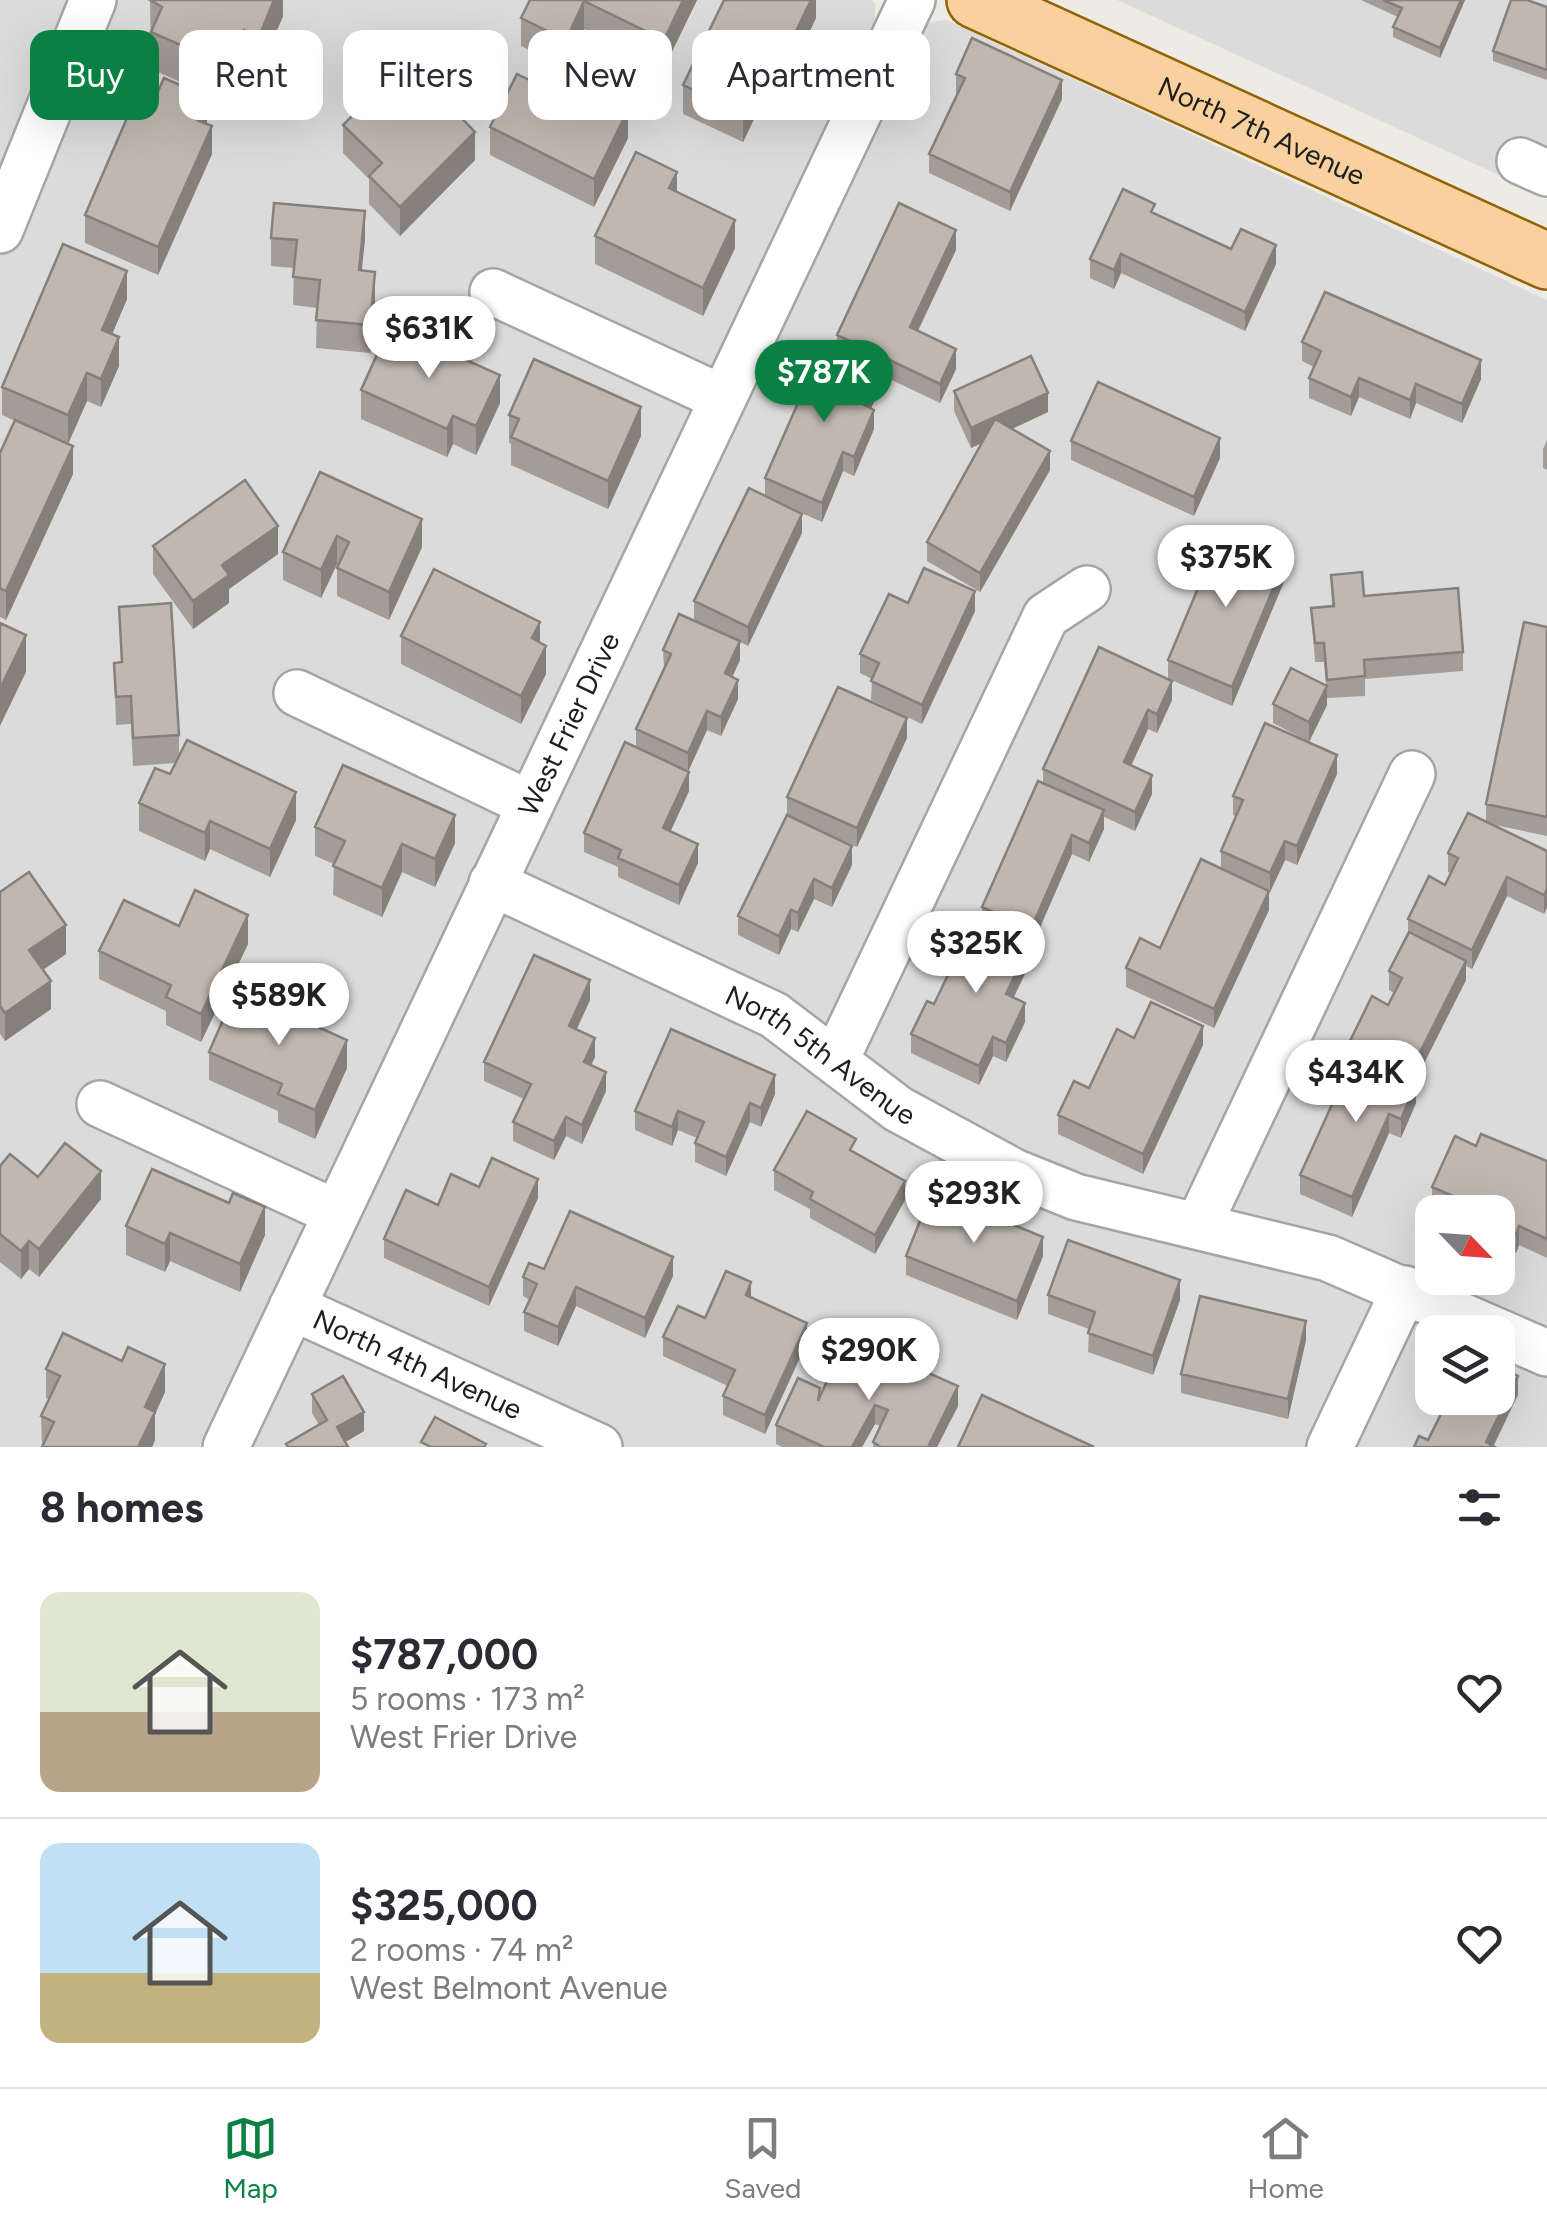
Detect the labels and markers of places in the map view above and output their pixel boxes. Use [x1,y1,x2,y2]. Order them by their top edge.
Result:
pin: $631K [359,296,499,381]
pin: $787K [754,340,894,425]
pin: $375K [1156,525,1296,610]
pin: $325K [906,911,1046,996]
pin: $589K [209,963,349,1048]
pin: $434K [1286,1040,1426,1125]
pin: $293K [904,1161,1044,1246]
pin: $290K [799,1318,939,1403]

